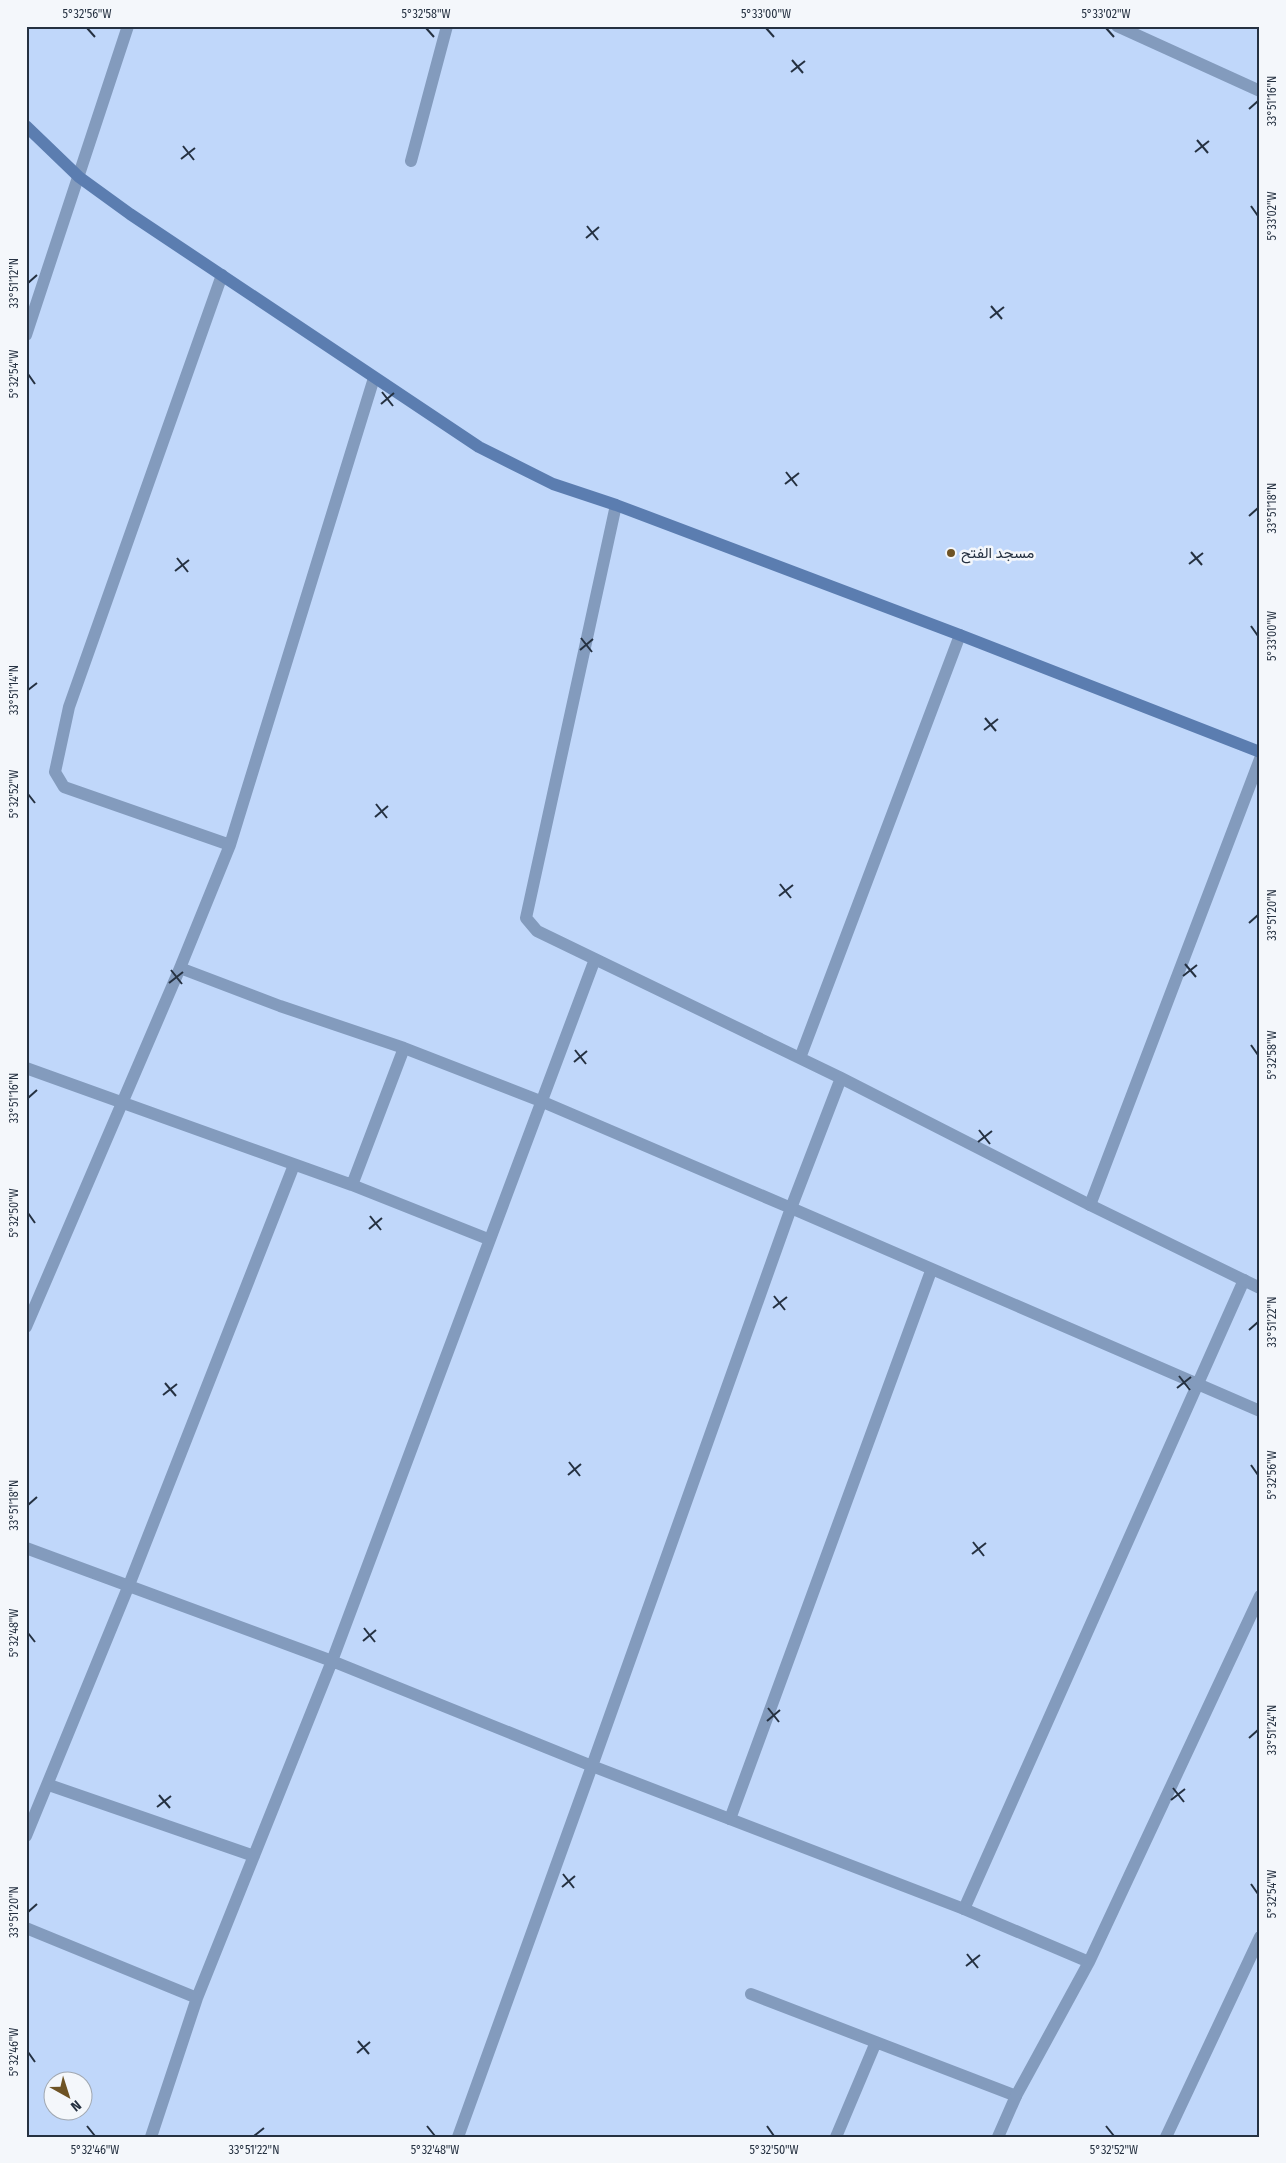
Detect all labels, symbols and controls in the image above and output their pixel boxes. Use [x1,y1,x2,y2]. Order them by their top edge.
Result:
text: 5°32'56"W [63,7,111,21]
text: 5°32'58"W [402,7,450,21]
text: 5°33'00"W [741,7,791,21]
text: 5°33'02"W [1081,7,1131,21]
text: 33°51'16"N [1265,76,1279,126]
text: 5°33'02"W [1265,191,1279,241]
text: 33°51'12"N [7,258,21,308]
text: 5°32'54"W [7,350,21,398]
text: 33°51'18"N [1265,483,1279,533]
place label: مسجد الفتح [961,544,1034,564]
marker: مسجد الفتح [945,547,957,559]
text: 5°33'00"W [1265,611,1279,661]
text: 33°51'14"N [7,665,21,715]
text: 5°32'52"W [7,770,21,818]
text: 33°51'20"N [1265,889,1279,941]
text: 5°32'58"W [1265,1031,1279,1079]
text: 33°51'16"N [7,1073,21,1123]
text: 5°32'50"W [7,1188,21,1238]
text: 33°51'22"N [1265,1297,1279,1347]
text: 5°32'56"W [1265,1451,1279,1499]
text: 33°51'18"N [7,1480,21,1530]
text: 5°32'48"W [7,1609,21,1657]
text: 33°51'24"N [1265,1705,1279,1755]
text: 5°32'54"W [1265,1870,1279,1918]
text: 33°51'20"N [7,1886,21,1938]
text: 5°32'46"W [7,2028,21,2076]
north arrow [42,2070,92,2120]
text: N [67,2096,84,2115]
text: 5°32'46"W [71,2143,119,2157]
text: 33°51'22"N [229,2143,279,2157]
text: 5°32'48"W [411,2143,459,2157]
text: 5°32'50"W [749,2143,799,2157]
text: 5°32'52"W [1090,2143,1138,2157]

